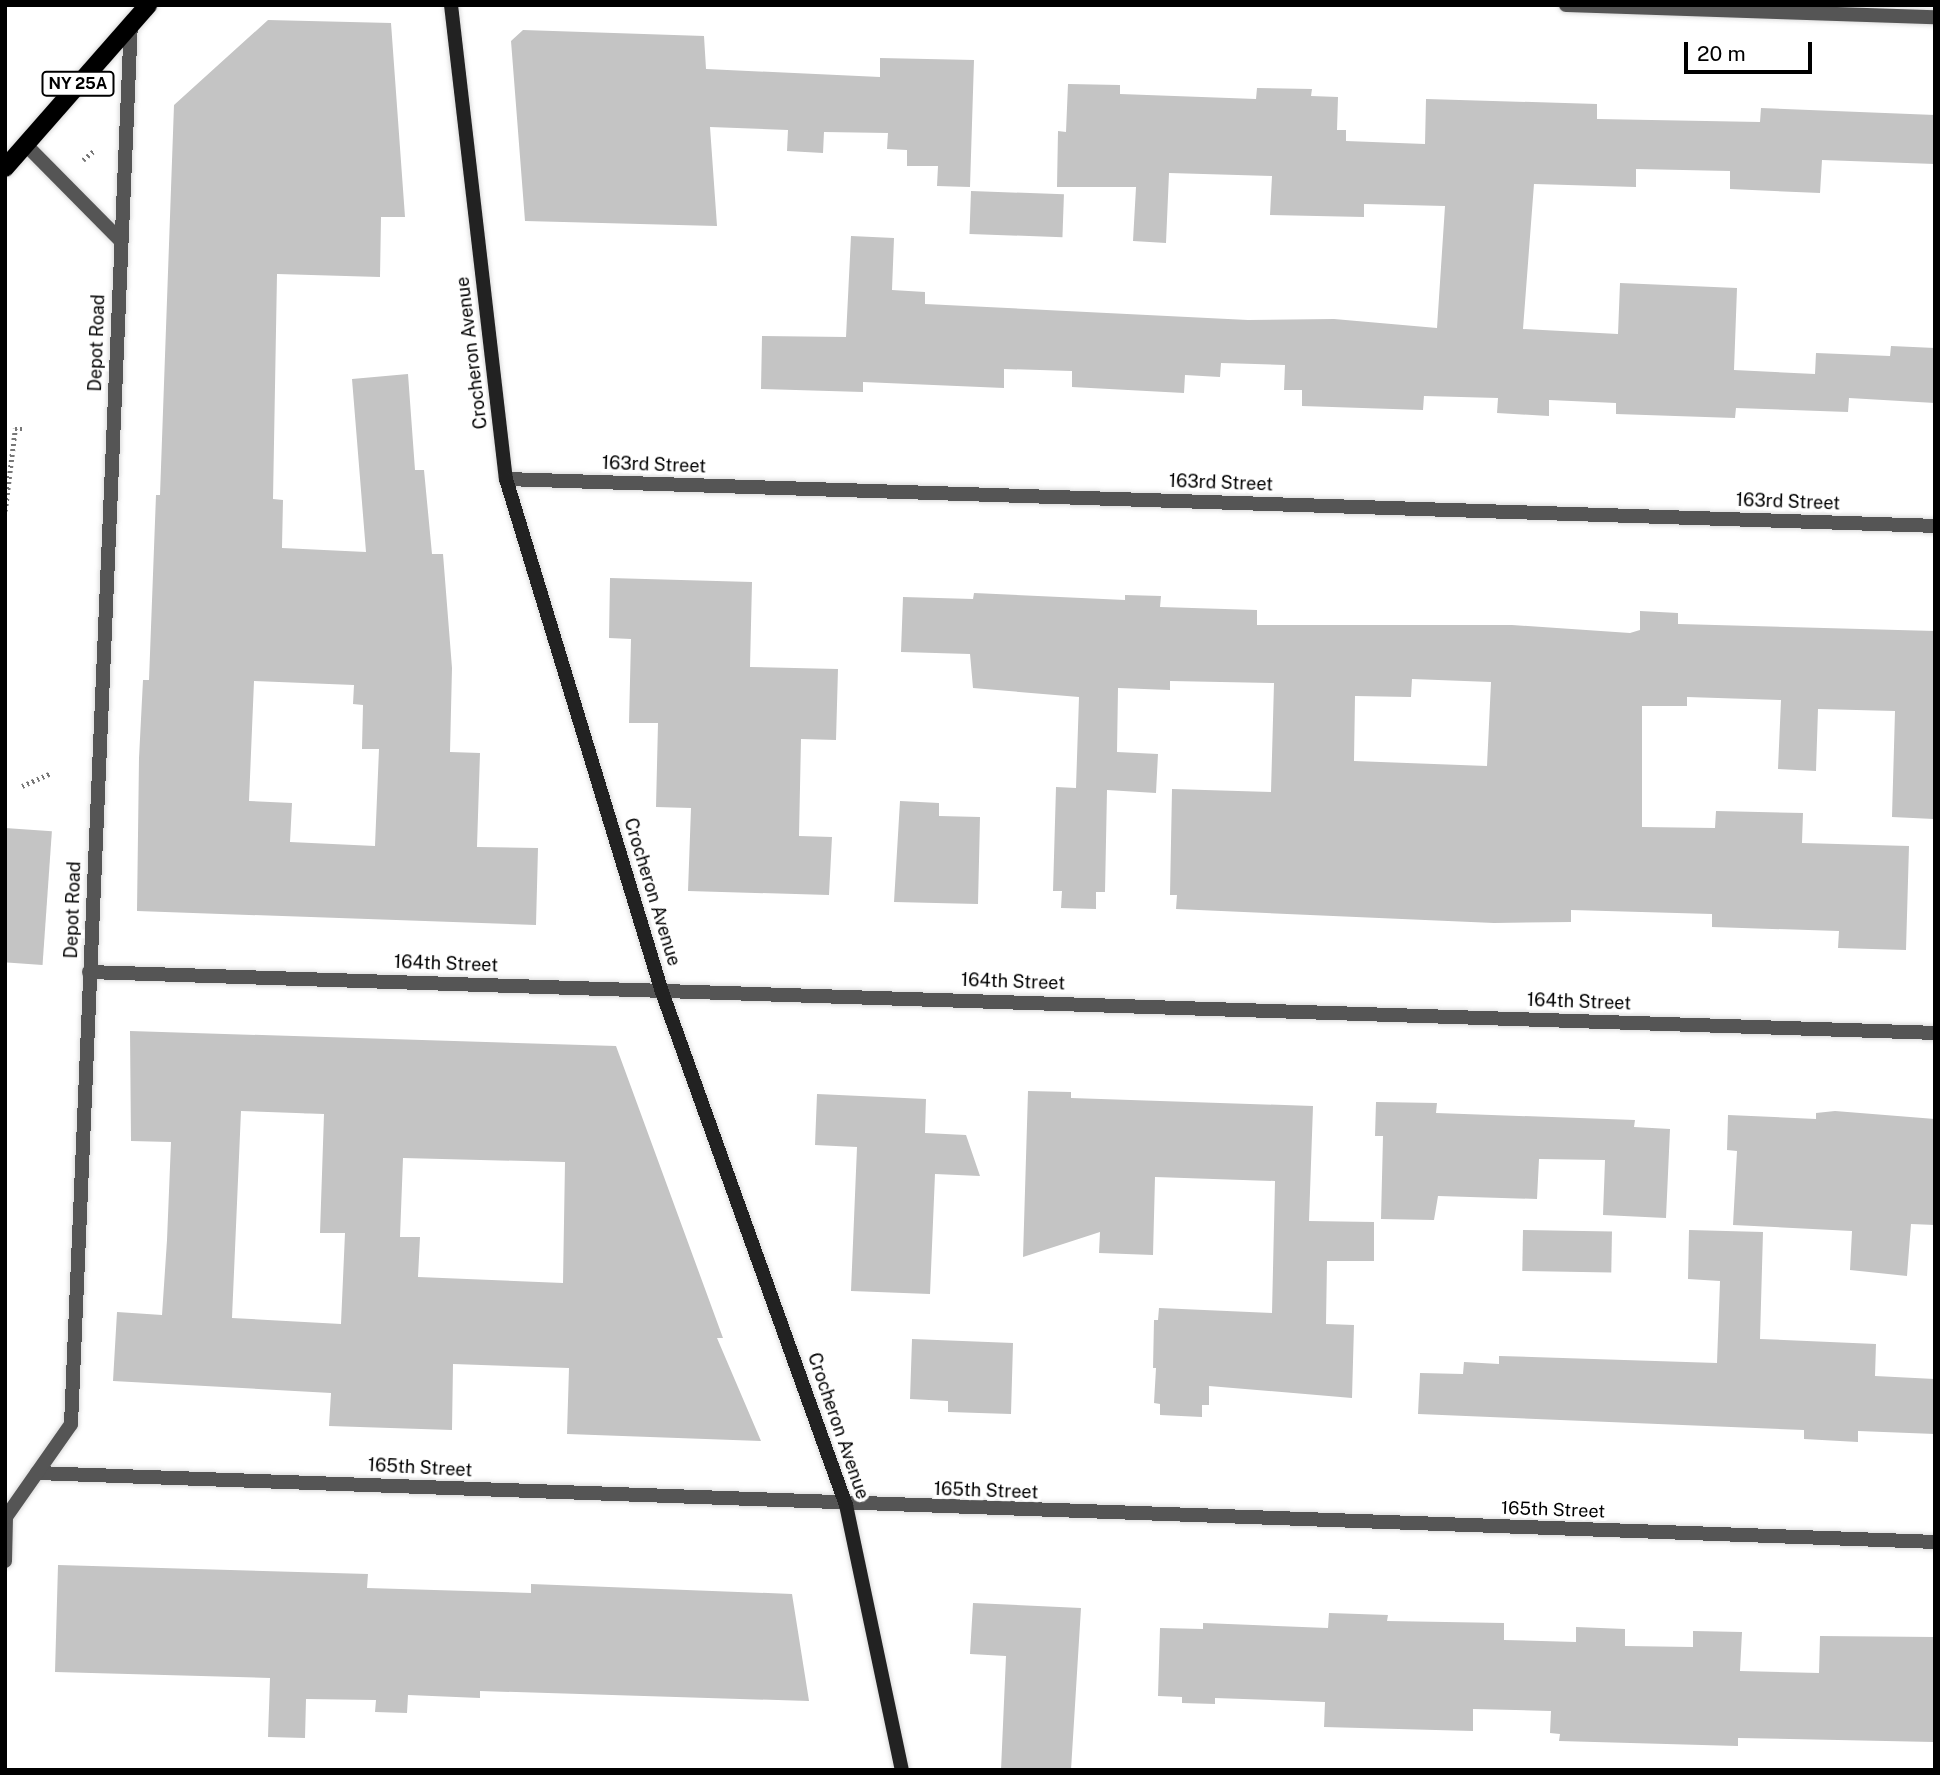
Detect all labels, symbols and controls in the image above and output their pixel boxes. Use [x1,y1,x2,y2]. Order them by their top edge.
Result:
scale bar [1688,28,1816,72]
text: 20 m [1697,41,1746,66]
road number: NY 25A [41,72,115,96]
street label: Crocheron Avenue [452,276,492,430]
street label: Depot Road [85,294,109,392]
street label: 163rd Street [601,452,707,478]
street label: 163rd Street [1168,470,1274,496]
street label: 163rd Street [1735,489,1841,515]
street label: Crocheron Avenue [619,816,685,968]
street label: Depot Road [61,861,85,959]
street label: 164th Street [394,951,498,977]
street label: 164th Street [961,969,1065,995]
street label: 164th Street [1527,989,1631,1015]
street label: Crocheron Avenue [803,1350,873,1502]
street label: 165th Street [367,1454,473,1482]
street label: 165th Street [933,1478,1039,1504]
street label: 165th Street [1500,1497,1606,1523]

